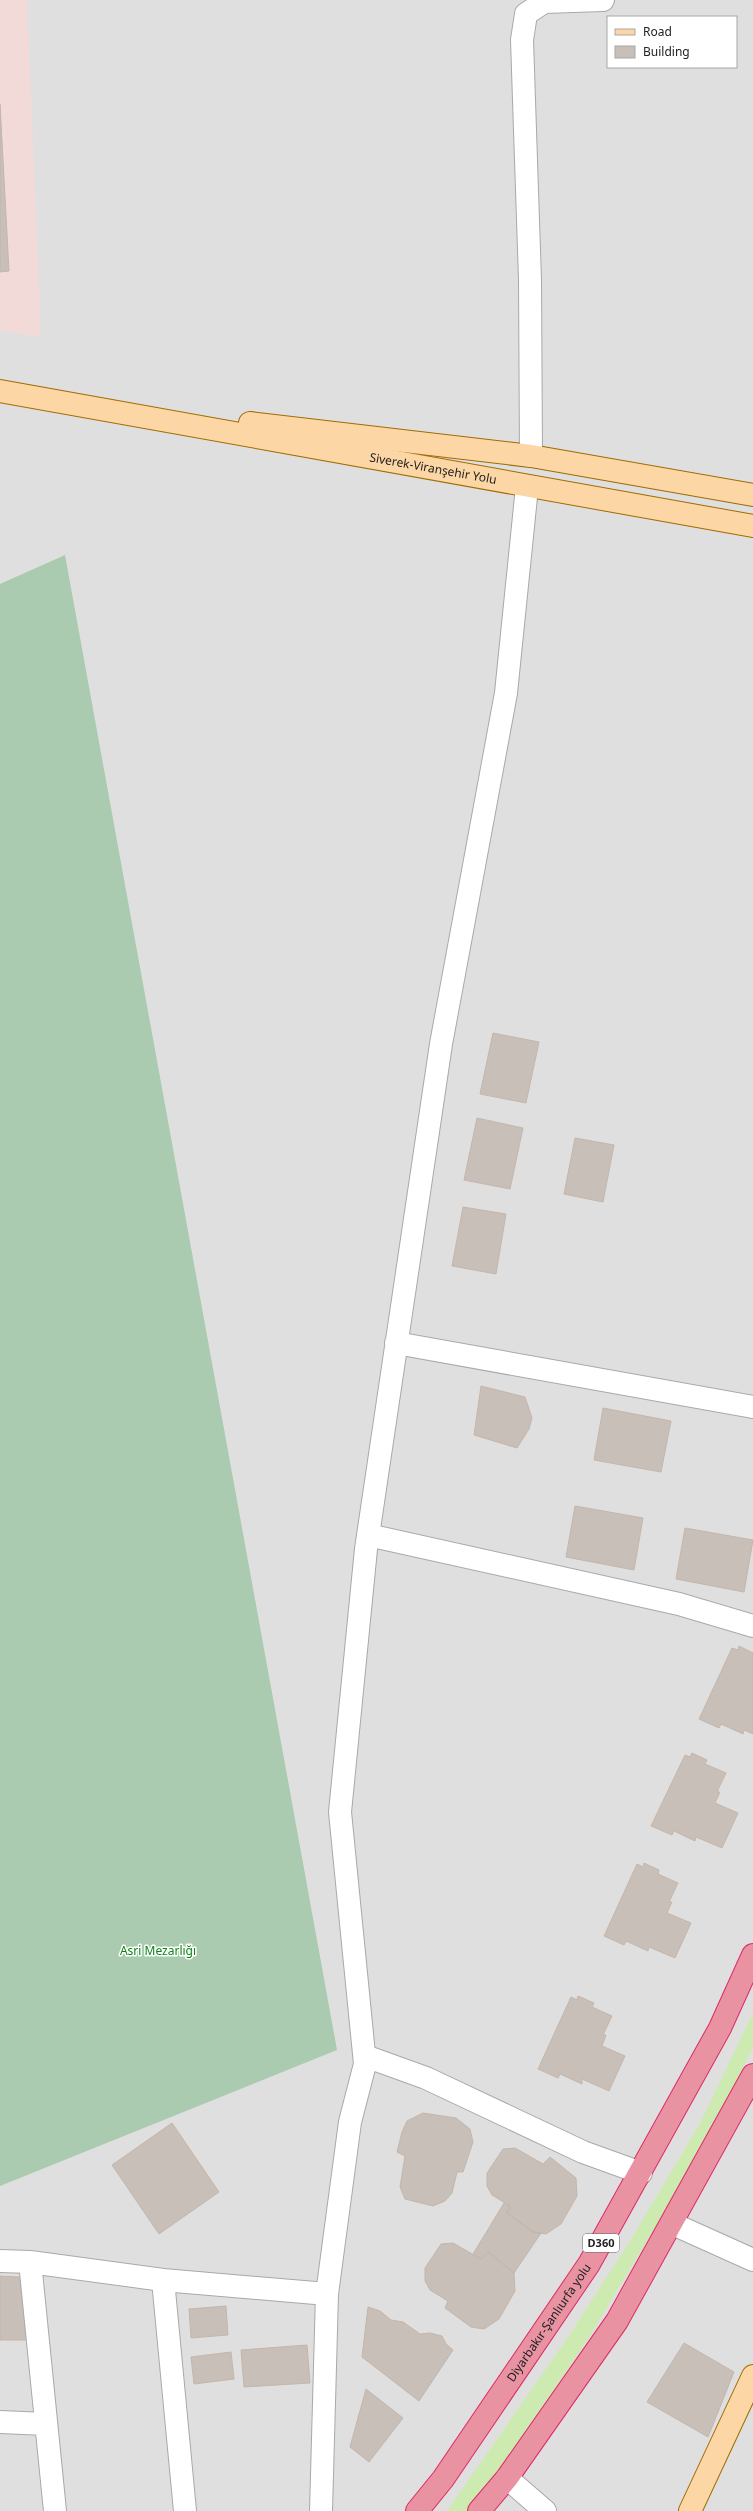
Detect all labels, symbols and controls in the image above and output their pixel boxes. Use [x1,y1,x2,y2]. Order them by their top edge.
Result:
legend [607,16,737,68]
text: Road [643,23,672,40]
text: Building [643,43,690,60]
street label: Siverek-Viranşehir Yolu [368,448,498,488]
park label: Asri Mezarlığı [120,1942,196,1959]
road number: D360 [583,2234,619,2252]
street label: Diyarbakır-Şanlıurfa yolu [502,2260,595,2385]

